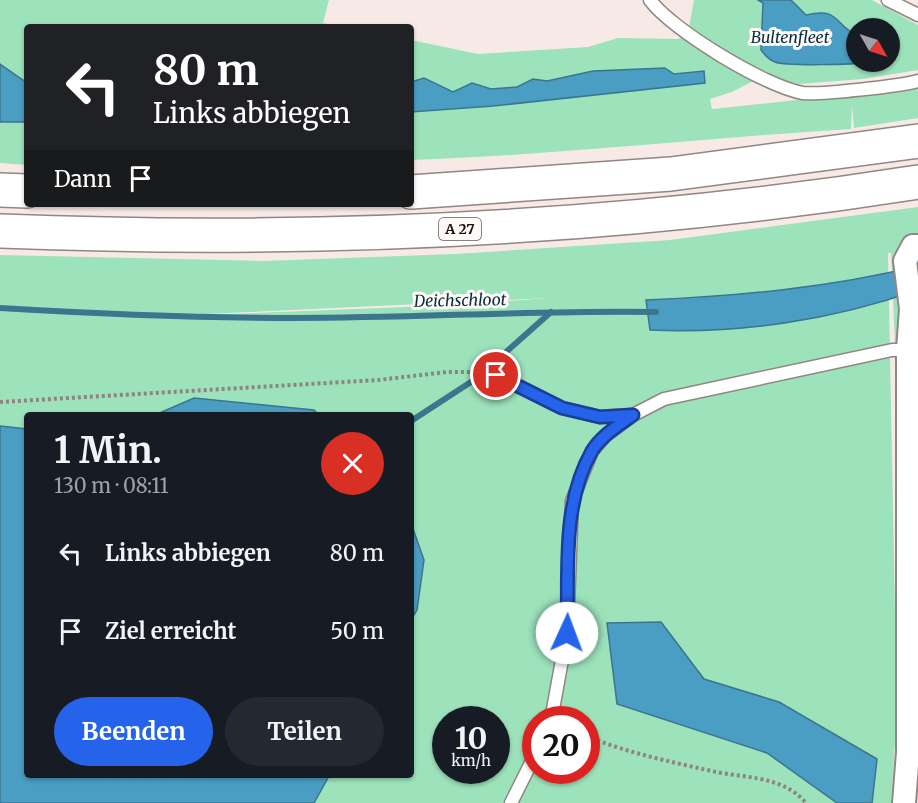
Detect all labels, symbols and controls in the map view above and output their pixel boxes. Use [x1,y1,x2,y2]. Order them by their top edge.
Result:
north arrow [846,18,900,72]
map controls [846,18,900,72]
water label: Bultenfleet [751,27,830,47]
text: 80 m [153,44,259,96]
icon: left [54,48,132,126]
text: Links abbiegen [153,96,350,130]
icon: arrive [124,162,157,195]
text: Dann [54,165,112,193]
road number: A 27 [439,218,481,240]
water label: Deichschloot [413,289,507,311]
pin [470,349,521,400]
icon: arrive [479,358,512,391]
text: 1 Min. [54,428,162,473]
button: close [321,432,384,495]
text: 130 m · 08:11 [54,473,169,498]
icon: left [54,537,87,570]
text: Links abbiegen [105,539,271,567]
text: 80 m [330,539,384,567]
position arrow [535,601,599,665]
icon: arrive [54,615,87,648]
text: Ziel erreicht [105,617,236,645]
text: 50 m [330,617,384,645]
button: Beenden [54,697,213,766]
button: Teilen [225,697,384,766]
speed limit sign: 20 [522,706,600,784]
text: 10 [455,719,487,757]
text: km/h [451,751,491,770]

